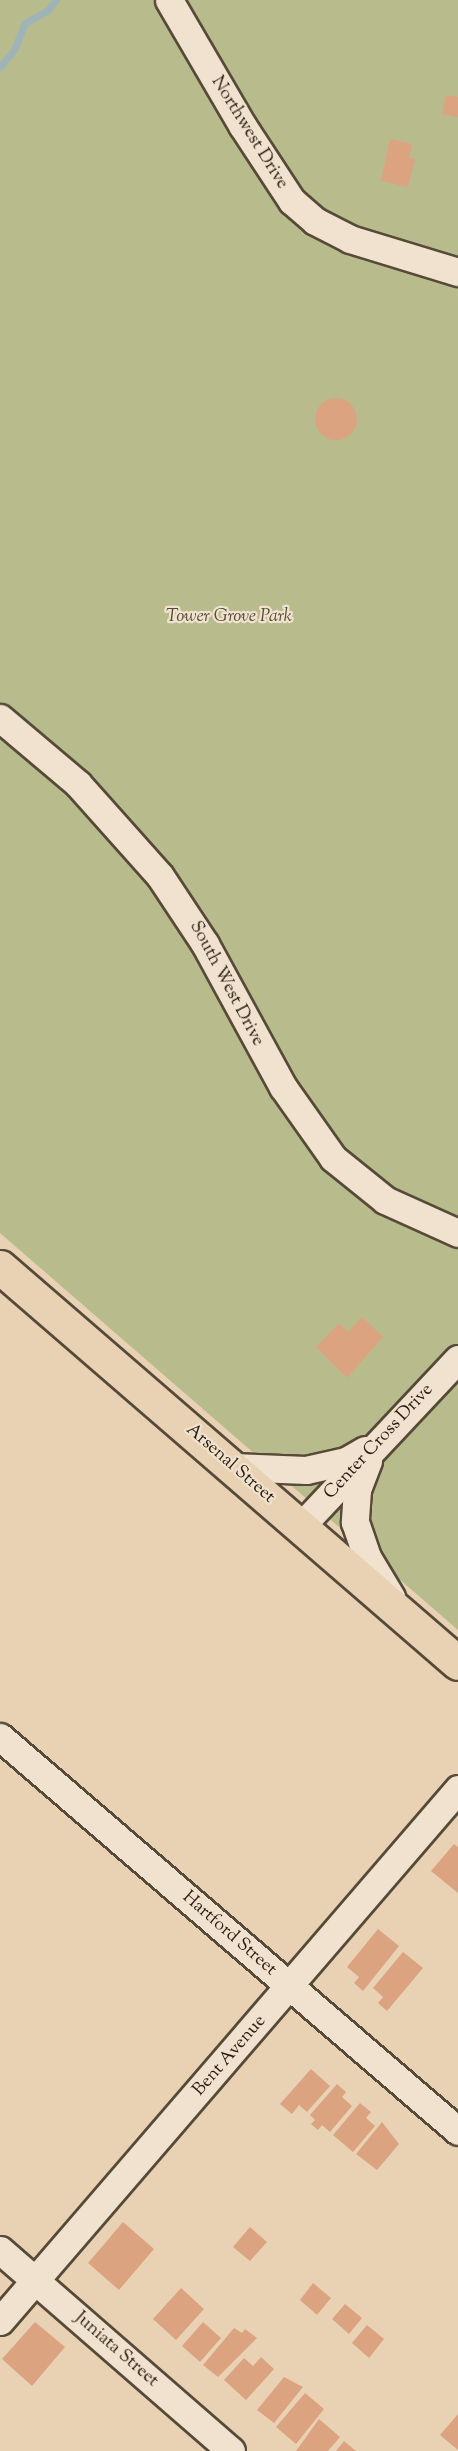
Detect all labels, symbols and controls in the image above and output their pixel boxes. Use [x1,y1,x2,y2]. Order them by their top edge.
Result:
street label: Northwest Drive [206,73,292,193]
park label: Tower Grove Park [166,606,292,628]
street label: South West Drive [184,918,268,1050]
street label: Center Cross Drive [320,1380,438,1504]
street label: Arsenal Street [181,1420,279,1508]
street label: Hartford Street [177,1887,281,1981]
street label: Bent Avenue [189,2011,271,2101]
street label: Juniata Street [70,2308,162,2392]

